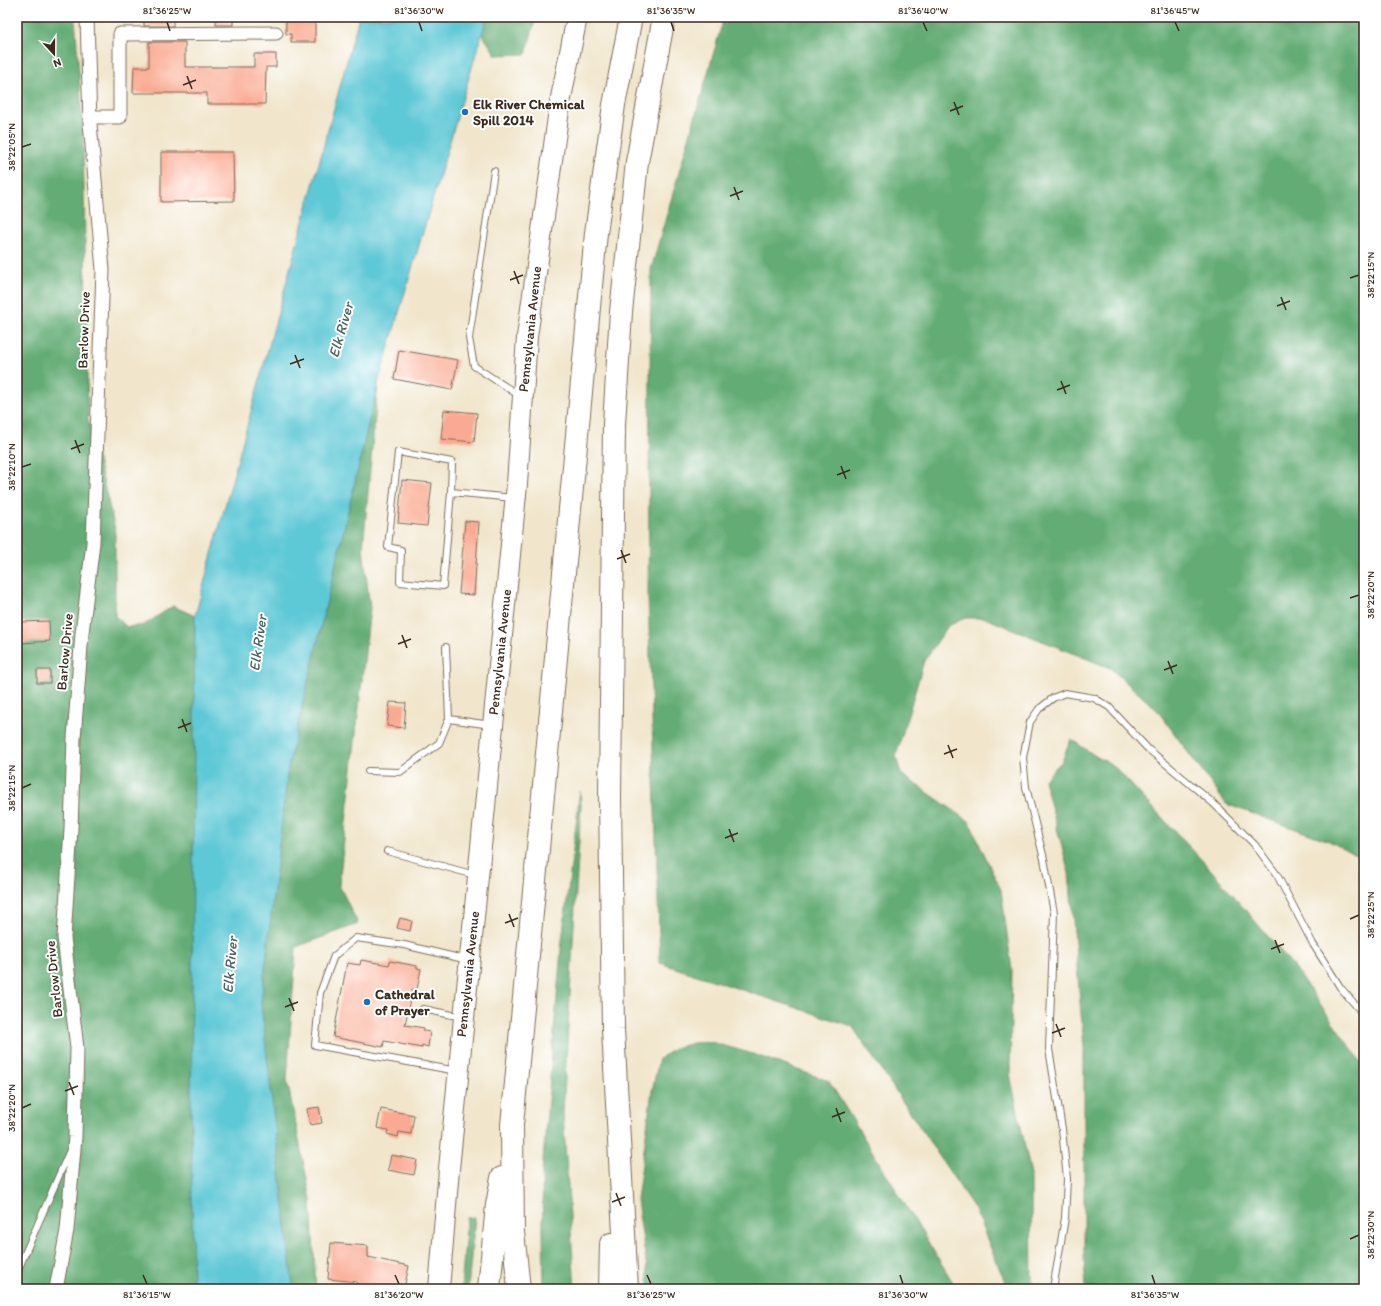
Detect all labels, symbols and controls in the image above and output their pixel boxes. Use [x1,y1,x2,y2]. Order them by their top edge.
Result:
text: 81°36'25"W [143,4,192,17]
text: 81°36'30"W [394,4,444,17]
text: 81°36'35"W [647,4,696,17]
text: 81°36'40"W [898,4,948,17]
text: 81°36'45"W [1150,4,1200,17]
north arrow [34,34,74,74]
text: N [52,55,63,70]
place label: Elk River Chemical Spill 2014 [473,96,586,129]
marker: Elk River Chemical Spill 2014 [460,107,470,117]
text: 38°22'05"N [5,123,18,171]
text: 38°22'15"N [1364,251,1377,298]
street label: Pennsylvania Avenue [515,265,545,393]
street label: Barlow Drive [74,291,94,369]
water label: Elk River [325,298,358,360]
text: 38°22'10"N [5,443,18,491]
text: 38°22'20"N [1364,571,1377,619]
street label: Pennsylvania Avenue [485,588,515,716]
street label: Barlow Drive [53,612,77,691]
water label: Elk River [245,612,271,672]
text: 38°22'15"N [5,764,18,811]
text: 38°22'25"N [1364,891,1377,939]
street label: Pennsylvania Avenue [453,910,483,1038]
water label: Elk River [219,934,242,994]
street label: Barlow Drive [41,939,66,1018]
place label: Cathedral of Prayer [375,986,436,1019]
marker: Cathedral of Prayer [362,997,372,1007]
text: 38°22'20"N [5,1084,18,1132]
text: 38°22'30"N [1364,1211,1377,1259]
text: 81°36'15"W [123,1288,171,1301]
text: 81°36'20"W [374,1288,424,1301]
text: 81°36'25"W [627,1288,676,1301]
text: 81°36'30"W [878,1288,928,1301]
text: 81°36'35"W [1131,1288,1180,1301]

